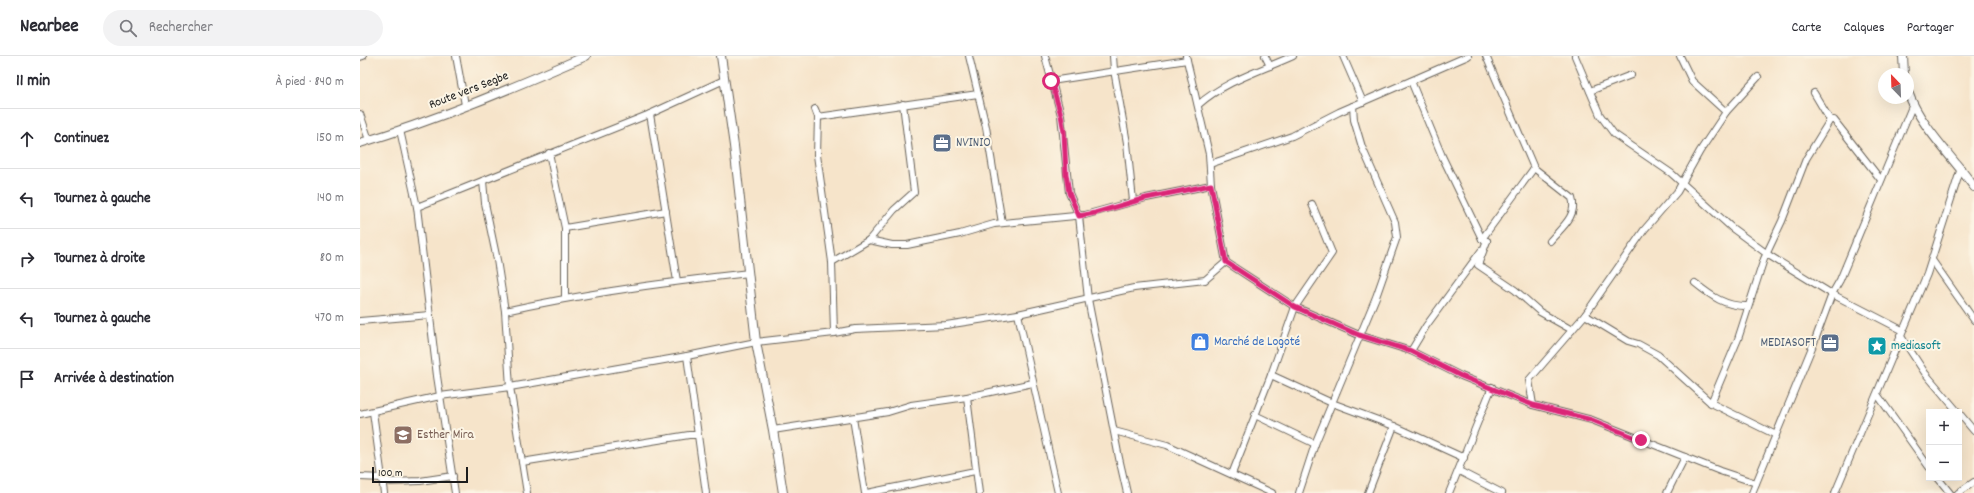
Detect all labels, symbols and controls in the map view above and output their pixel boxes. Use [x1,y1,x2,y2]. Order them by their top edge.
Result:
search box [103,10,383,46]
text: Nearbee [20,14,79,41]
icon: search [117,17,139,39]
text: Rechercher [149,17,213,39]
text: Carte [1792,18,1822,38]
text: Calques [1844,18,1885,38]
text: Partager [1907,18,1954,38]
street label: Route vers Segbe [426,67,512,115]
north arrow [1878,68,1914,104]
text: 11 min [16,70,50,94]
route start [1042,72,1060,90]
text: À pied · 840 m [276,73,344,92]
icon: ahead [16,128,38,150]
text: Continuez [54,128,109,150]
text: 150 m [316,129,344,148]
office icon: NVINIO [931,132,953,154]
place label: NVINIO [956,134,991,153]
icon: left [16,188,38,210]
text: Tournez à gauche [54,188,151,210]
text: 140 m [317,189,344,208]
icon: right [16,248,38,270]
text: Tournez à droite [54,248,145,270]
text: 80 m [320,249,344,268]
icon: left [16,308,38,330]
text: Tournez à gauche [54,308,151,330]
text: 470 m [315,309,344,328]
shop icon: Marché de Logoté [1189,331,1211,353]
office icon: MEDIASOFT [1819,332,1841,354]
place label: Marché de Logoté [1214,333,1300,352]
place label: MEDIASOFT [1760,334,1816,353]
place icon: mediasoft [1866,335,1888,357]
place label: mediasoft [1891,337,1941,356]
icon: arrive [16,368,38,390]
text: Arrivée à destination [54,368,174,390]
map controls [1926,409,1962,481]
button: + [1926,409,1962,445]
school or university icon: Esther Mira [392,424,414,446]
place label: Esther Mira [417,426,474,445]
route end [1632,431,1650,449]
button: − [1926,445,1962,481]
scale bar [372,465,468,484]
text: 100 m [378,466,402,482]

